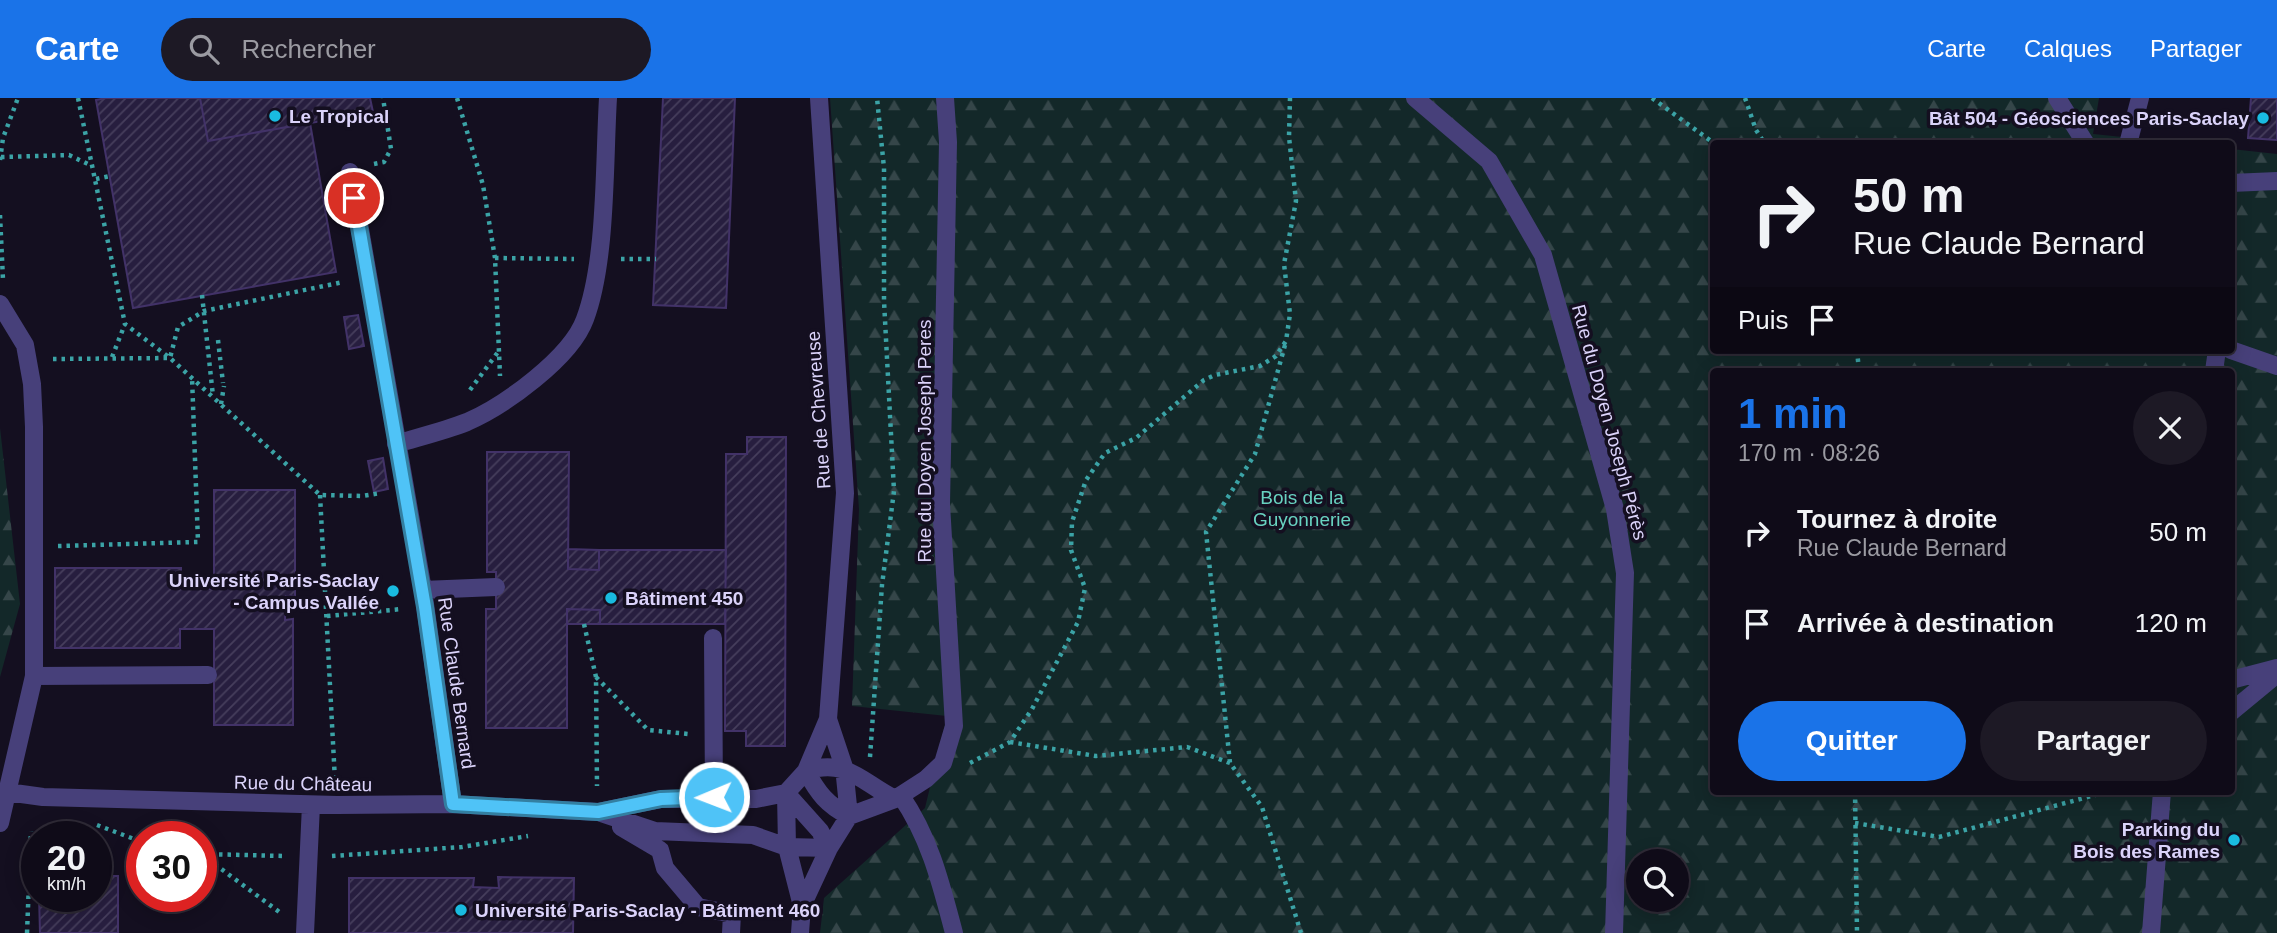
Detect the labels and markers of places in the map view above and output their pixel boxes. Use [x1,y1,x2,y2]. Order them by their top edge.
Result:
place label: Le Tropical [289,106,389,127]
marker: Le Tropical [267,108,283,124]
place label: Bât 504 - Géosciences Paris-Saclay [1929,108,2249,129]
marker: Bât 504 - Géosciences Paris-Saclay [2255,110,2271,126]
pin [324,168,384,228]
place label: Université Paris-Saclay - Campus Vallée [169,570,379,613]
marker: Université Paris-Saclay - Campus Vallée [385,583,401,599]
place label: Bâtiment 450 [625,588,743,609]
marker: Bâtiment 450 [603,590,619,606]
place label: Parking du Bois des Rames [2073,819,2220,862]
marker: Parking du Bois des Rames [2226,832,2242,848]
place label: Université Paris-Saclay - Bâtiment 460 [475,900,820,921]
marker: Université Paris-Saclay - Bâtiment 460 [453,902,469,918]

